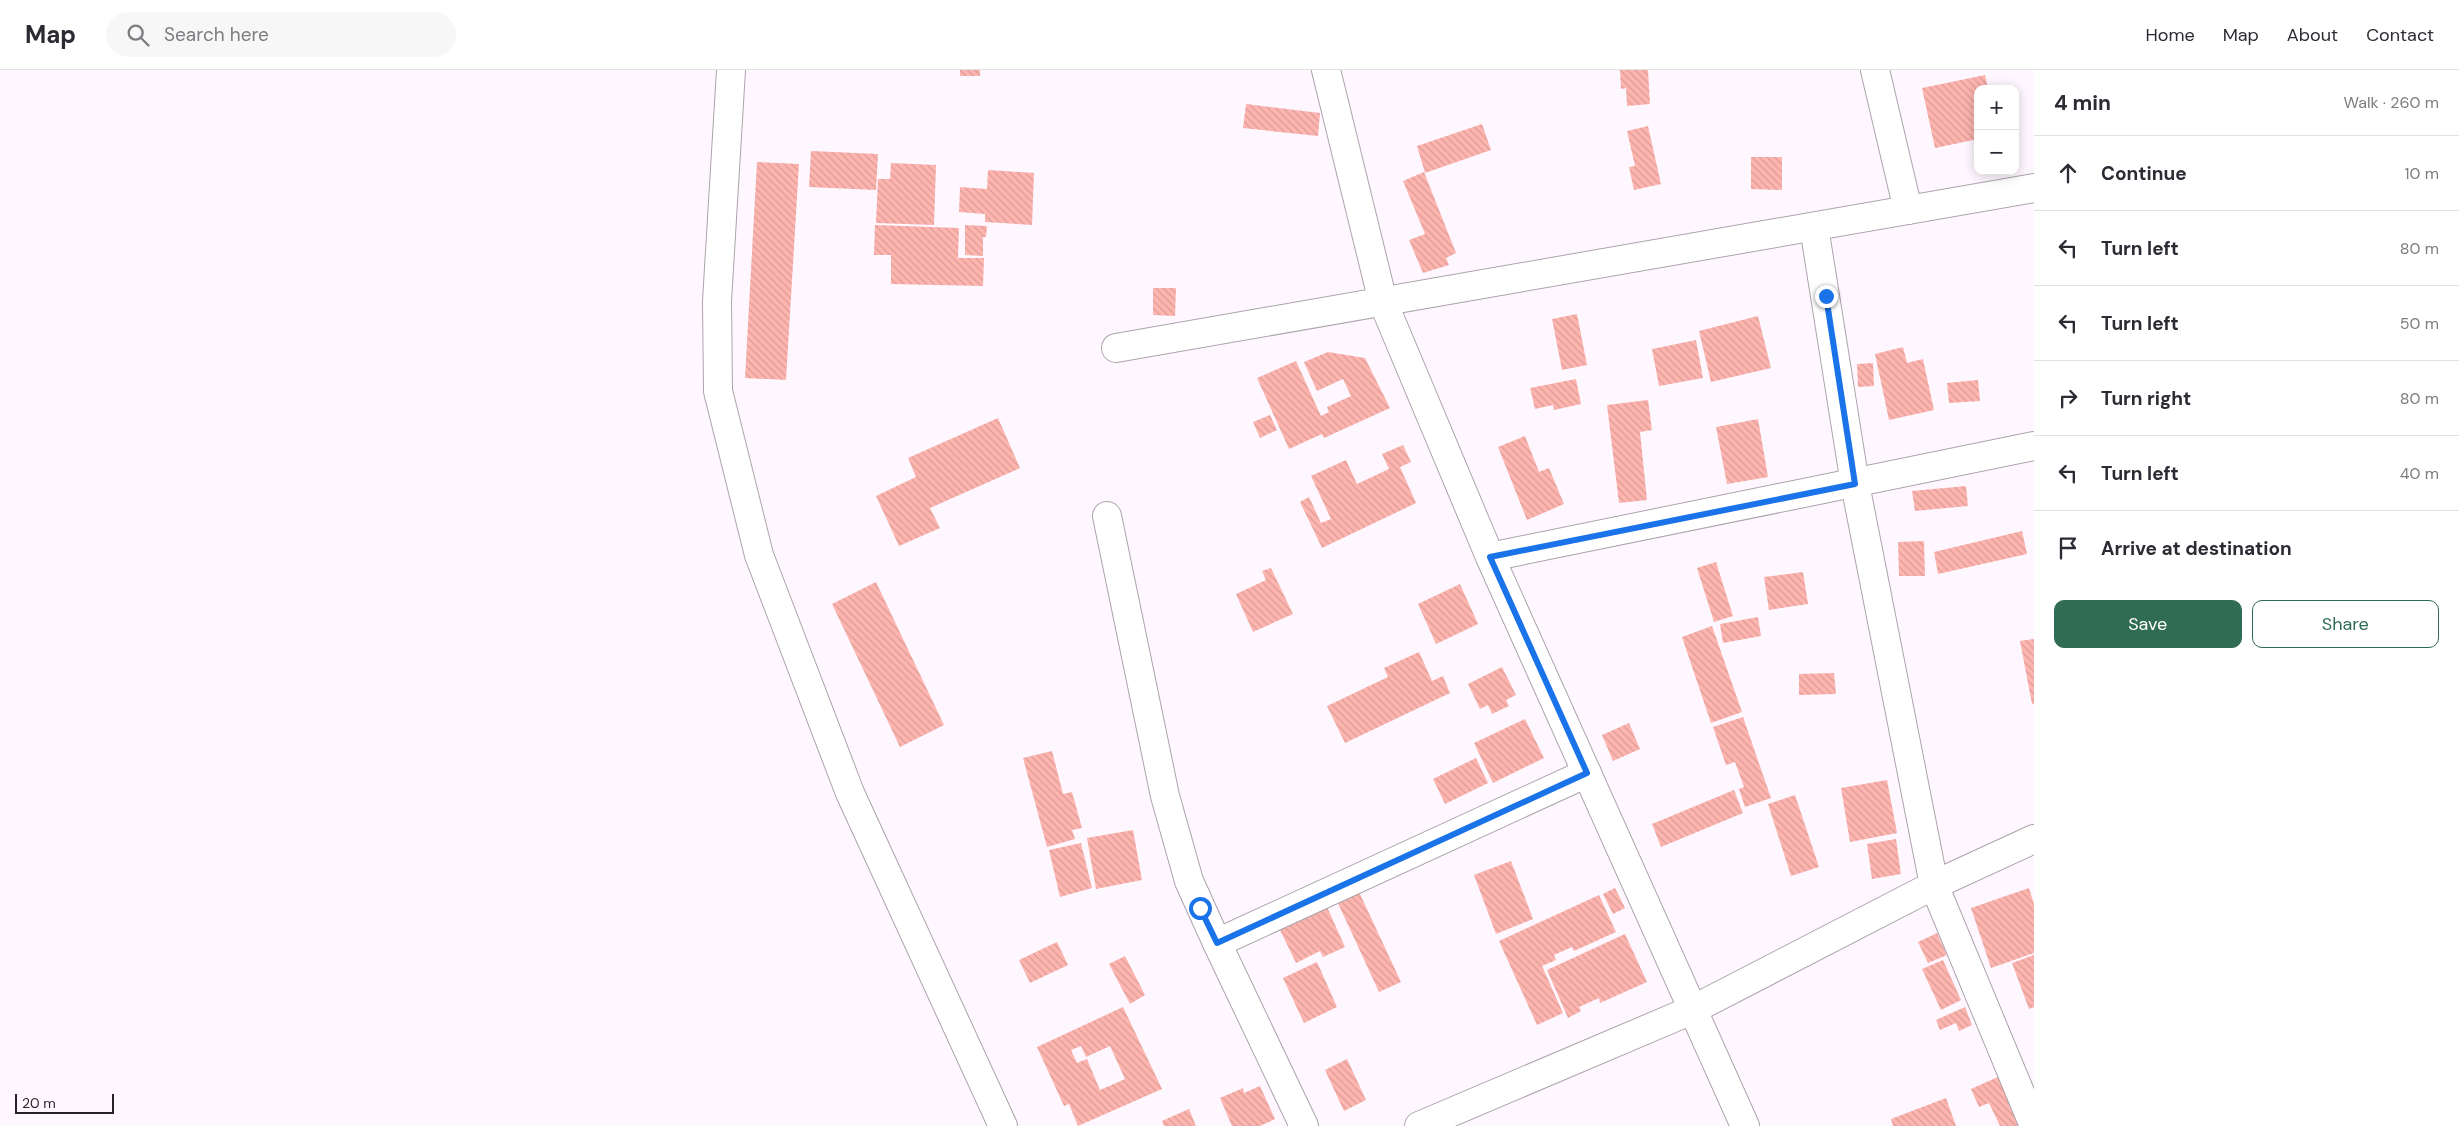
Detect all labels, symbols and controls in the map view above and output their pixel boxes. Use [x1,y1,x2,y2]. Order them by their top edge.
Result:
search box [106,12,456,57]
text: Map [25,19,76,50]
icon: search [124,21,152,49]
text: Search here [164,22,269,47]
text: Home [2145,23,2195,47]
text: Map [2223,23,2259,47]
text: About [2287,23,2338,47]
text: Contact [2366,23,2434,47]
map controls [1974,85,2019,175]
button: + [1974,85,2019,130]
text: 4 min [2054,89,2111,117]
text: Walk · 260 m [2344,92,2439,113]
button: − [1974,130,2019,175]
icon: ahead [2054,159,2082,187]
text: Continue [2101,161,2187,186]
text: 10 m [2405,163,2439,184]
icon: left [2054,234,2082,262]
text: Turn left [2101,236,2179,261]
text: 80 m [2400,238,2439,259]
route end [1815,285,1838,308]
icon: left [2054,309,2082,337]
text: Turn left [2101,311,2179,336]
text: 50 m [2400,313,2439,334]
icon: right [2054,384,2082,412]
text: Turn right [2101,386,2191,411]
text: 80 m [2400,388,2439,409]
icon: left [2054,459,2082,487]
text: Turn left [2101,461,2179,486]
text: 40 m [2400,463,2439,484]
icon: arrive [2054,534,2082,562]
text: Arrive at destination [2101,536,2292,561]
button: Save [2054,600,2242,648]
button: Share [2252,600,2439,648]
route start [1189,897,1212,920]
scale bar [15,1091,114,1114]
text: 20 m [22,1094,56,1112]

